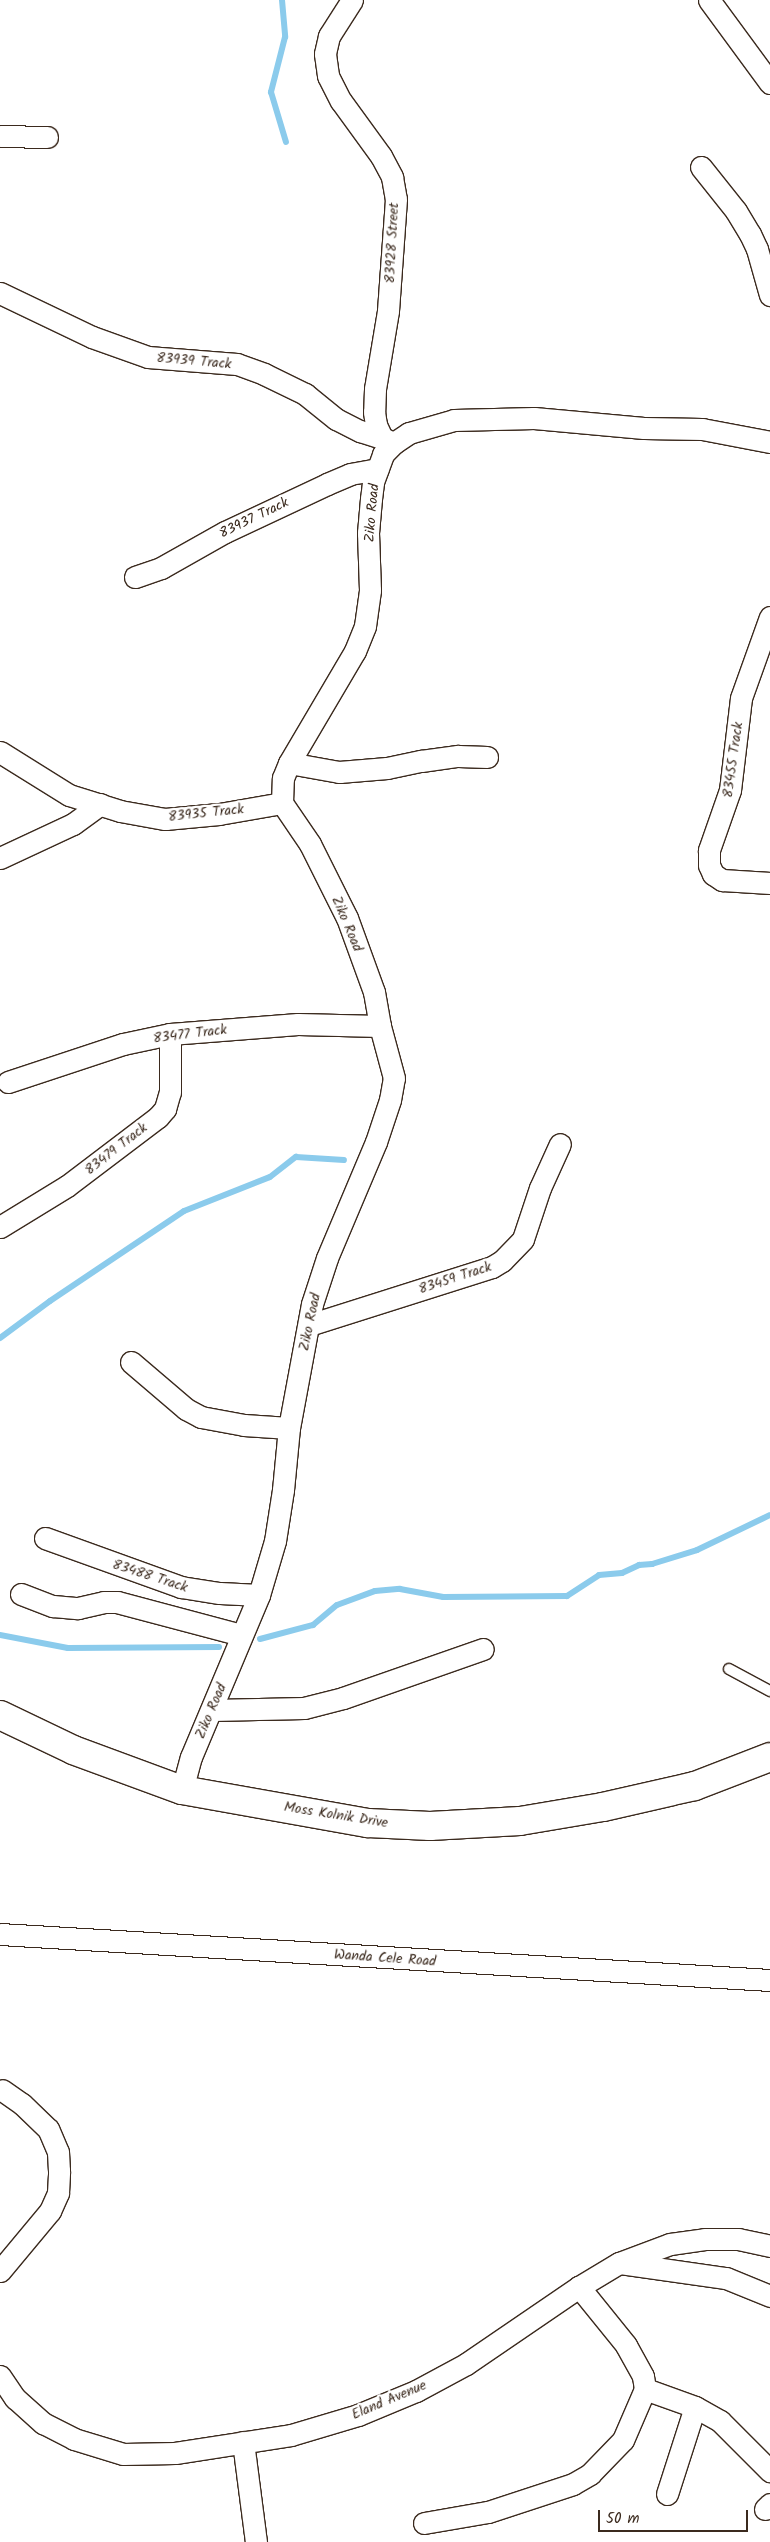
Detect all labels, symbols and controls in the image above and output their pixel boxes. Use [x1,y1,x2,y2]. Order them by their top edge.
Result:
street label: 83928 Street [381,202,403,284]
street label: 83939 Track [156,349,232,373]
street label: Ziko Road [361,483,383,543]
street label: 83937 Track [217,494,291,542]
street label: 83455 Track [719,721,747,799]
street label: 83935 Track [167,801,245,825]
street label: Ziko Road [328,894,366,954]
street label: 83477 Track [152,1021,228,1047]
street label: 83479 Track [81,1119,151,1179]
street label: 83459 Track [416,1258,494,1298]
street label: Ziko Road [296,1292,324,1352]
street label: 83488 Track [110,1556,190,1596]
street label: Ziko Road [192,1681,230,1741]
street label: Moss Kolnik Drive [283,1798,389,1832]
street label: Wanda Cele Road [333,1946,437,1970]
street label: Eland Avenue [349,2377,429,2423]
scale bar [600,2500,750,2532]
text: 50 m [606,2507,640,2531]

